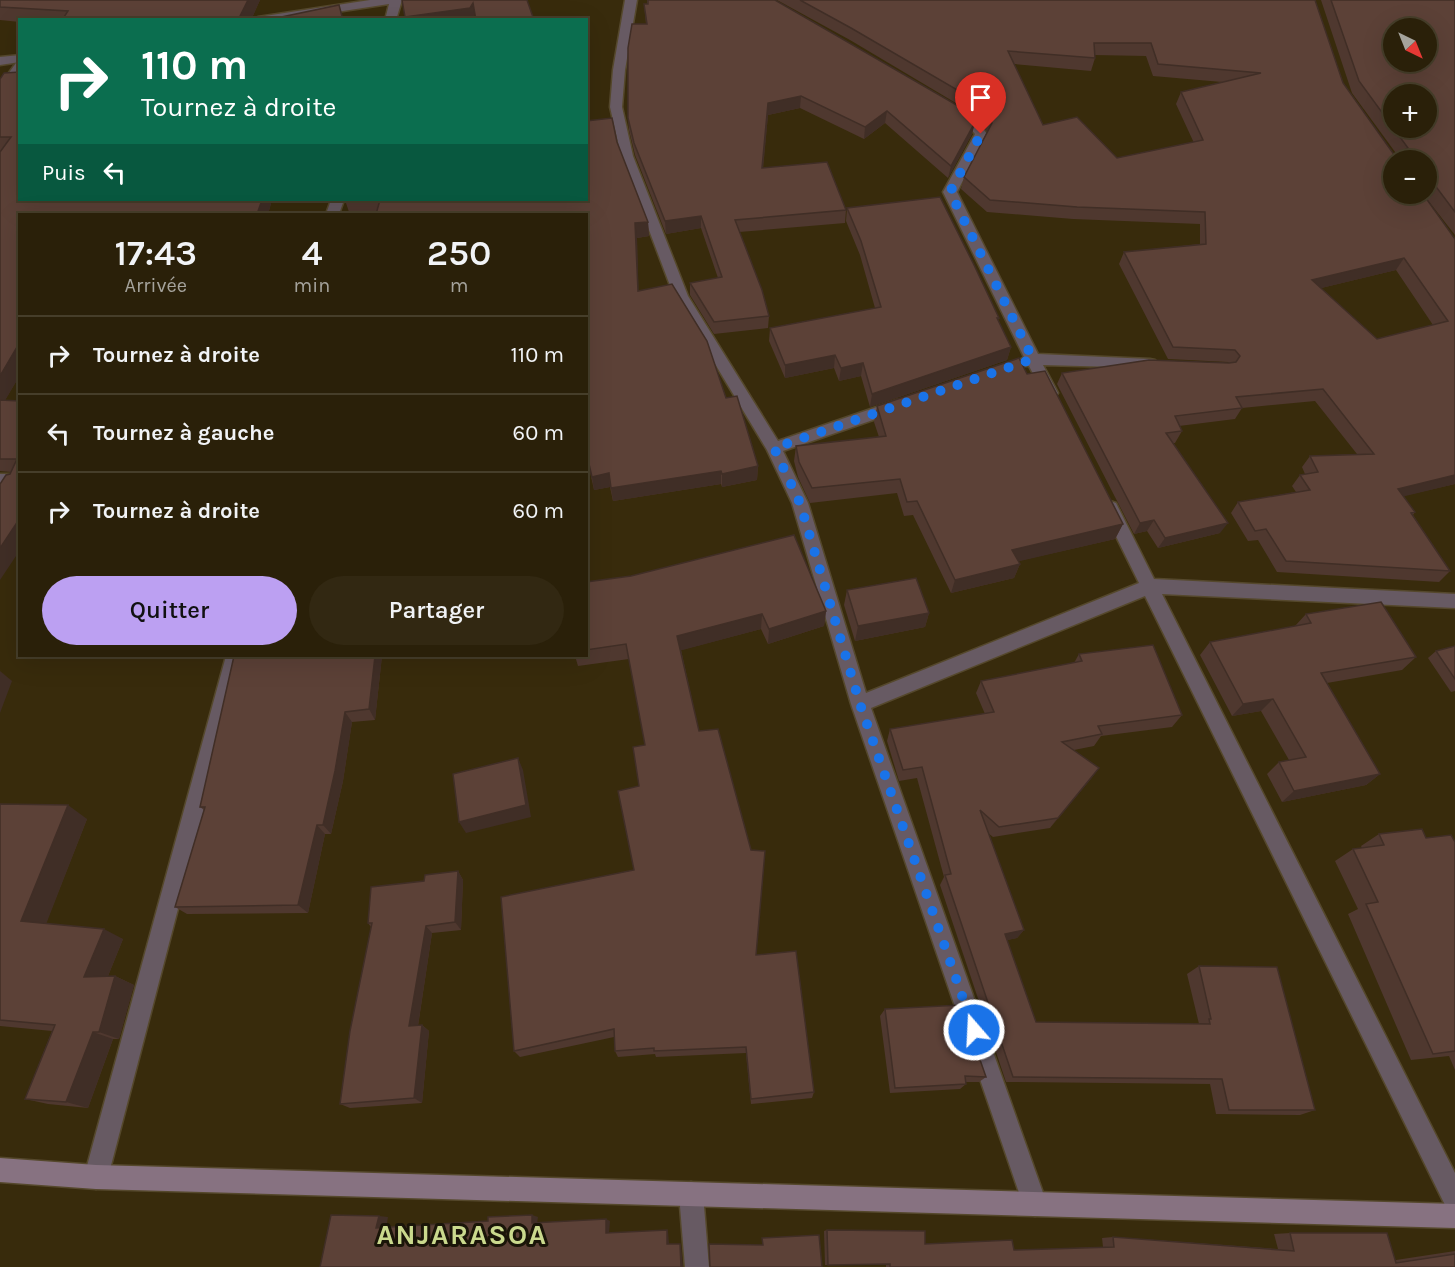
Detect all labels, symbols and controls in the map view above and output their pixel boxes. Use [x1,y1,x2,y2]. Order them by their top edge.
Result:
north arrow [1383,18,1437,72]
map controls [1383,18,1437,204]
text: 110 m [141,40,248,90]
icon: right [42,42,120,120]
pin [955,72,1006,134]
icon: arrive [964,81,997,114]
button: + [1383,84,1437,138]
text: Tournez à droite [141,91,336,123]
button: − [1383,150,1437,204]
icon: left [98,156,131,189]
text: Puis [42,160,86,186]
text: 17:43 [114,232,197,274]
text: 4 [301,232,323,274]
text: 250 [427,232,492,274]
text: Arrivée [125,274,187,297]
text: min [294,274,330,297]
text: m [450,274,469,297]
icon: right [42,339,75,372]
text: Tournez à droite [93,342,260,368]
text: 110 m [511,342,564,368]
icon: left [42,417,75,450]
text: Tournez à gauche [93,420,274,446]
text: 60 m [513,420,564,446]
icon: right [42,495,75,528]
text: Tournez à droite [93,498,260,524]
text: 60 m [513,498,564,524]
button: Quitter [42,576,297,645]
button: Partager [309,576,564,645]
position arrow [942,998,1006,1062]
district label: ANJARASOA [376,1218,548,1251]

